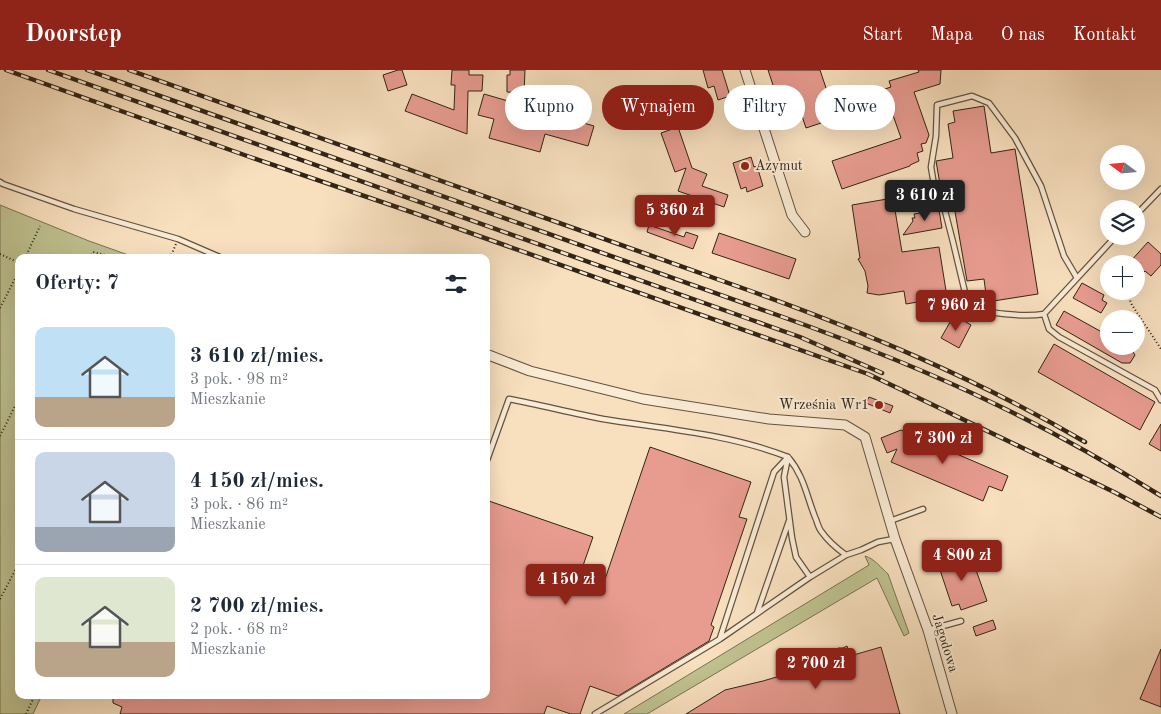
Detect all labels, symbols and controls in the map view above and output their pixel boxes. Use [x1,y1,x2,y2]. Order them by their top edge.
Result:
text: Doorstep [25,23,122,47]
text: Start [863,26,903,44]
text: Mapa [931,26,973,44]
text: O nas [1001,26,1045,44]
text: Kontakt [1073,26,1136,44]
chip: Kupno [505,85,592,130]
chip: Wynajem [602,85,714,130]
chip: Filtry [724,85,805,130]
chip: Nowe [815,85,895,130]
north arrow [1100,145,1145,190]
map controls [1100,145,1145,355]
place label: Azymut [755,159,803,173]
marker: Azymut [739,160,751,172]
pin: 3 610 zł [873,180,977,222]
text: 3 610 zł [896,188,954,204]
pin: 5 360 zł [623,194,727,237]
button: layers [1100,200,1145,245]
text: 5 360 zł [646,203,704,219]
button: + [1100,255,1145,300]
icon: filters [442,270,470,298]
text: Oferty: 7 [35,273,119,294]
pin: 7 960 zł [904,290,1008,332]
text: 7 960 zł [927,298,985,314]
button: − [1100,310,1145,355]
text: 3 610 zł/mies. [190,346,324,367]
icon: home [75,347,135,407]
text: 3 pok. · 98 m² [190,372,288,388]
text: Mieszkanie [190,392,266,408]
place label: Września Wr1 [779,398,869,412]
marker: Września Wr1 [873,399,885,411]
pin: 7 300 zł [891,422,995,465]
text: 7 300 zł [914,431,972,447]
text: 4 150 zł/mies. [190,471,324,492]
icon: home [75,472,135,532]
text: 3 pok. · 86 m² [190,497,288,513]
text: Mieszkanie [190,517,266,533]
pin: 4 800 zł [910,540,1014,582]
text: 4 800 zł [933,548,991,564]
pin: 4 150 zł [514,564,618,606]
text: 4 150 zł [537,572,595,588]
text: 2 700 zł/mies. [190,596,324,617]
icon: home [75,597,135,657]
street label: Jagodowa [929,612,961,674]
text: 2 pok. · 68 m² [190,622,288,638]
text: Mieszkanie [190,642,266,658]
pin: 2 700 zł [764,648,868,690]
text: 2 700 zł [787,656,845,672]

